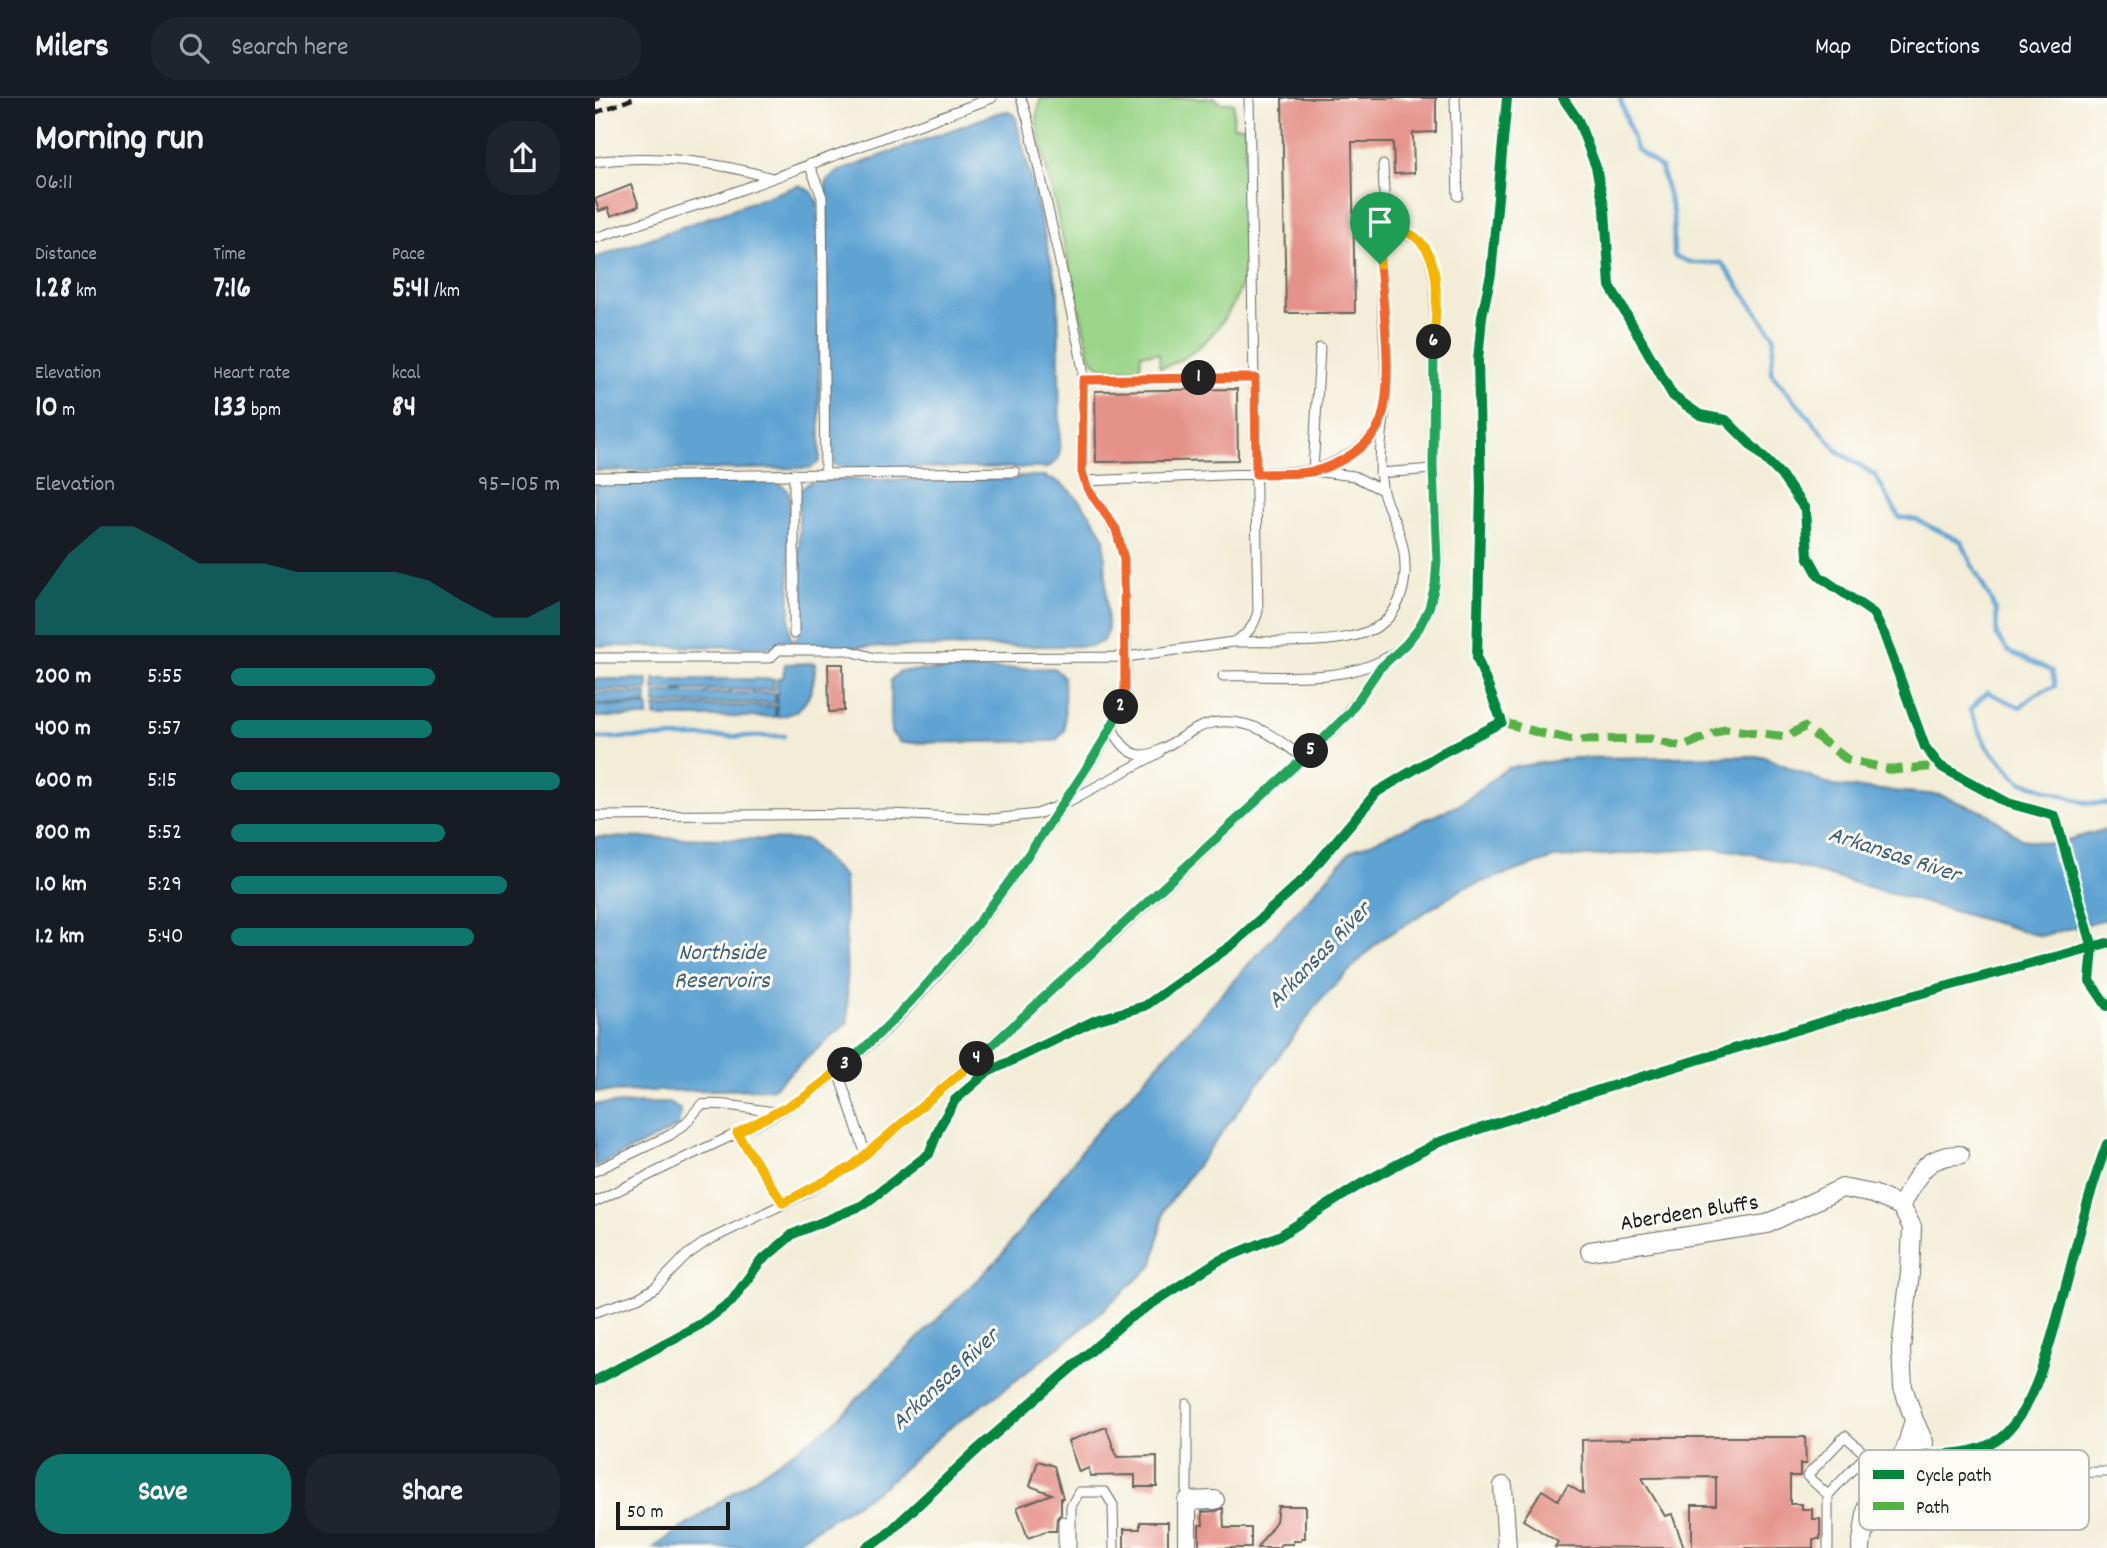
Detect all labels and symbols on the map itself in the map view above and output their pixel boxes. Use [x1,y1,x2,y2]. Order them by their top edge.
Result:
pin [1350,192,1410,264]
pin: 6 [1417,324,1451,360]
pin: 1 [1181,360,1217,396]
pin: 2 [1103,690,1139,724]
pin: 5 [1293,734,1329,768]
water label: Arkansas River [1824,819,1967,894]
water label: Arkansas River [1260,893,1382,1017]
water label: Northside Reservoirs [674,937,771,999]
pin: 4 [959,1042,995,1076]
pin: 3 [827,1048,863,1082]
street label: Aberdeen Bluffs [1618,1187,1761,1242]
water label: Arkansas River [884,1319,1010,1439]
legend [1859,1450,2089,1530]
text: Cycle path [1916,1464,1991,1491]
text: Path [1916,1496,1949,1523]
scale bar [616,1499,730,1531]

